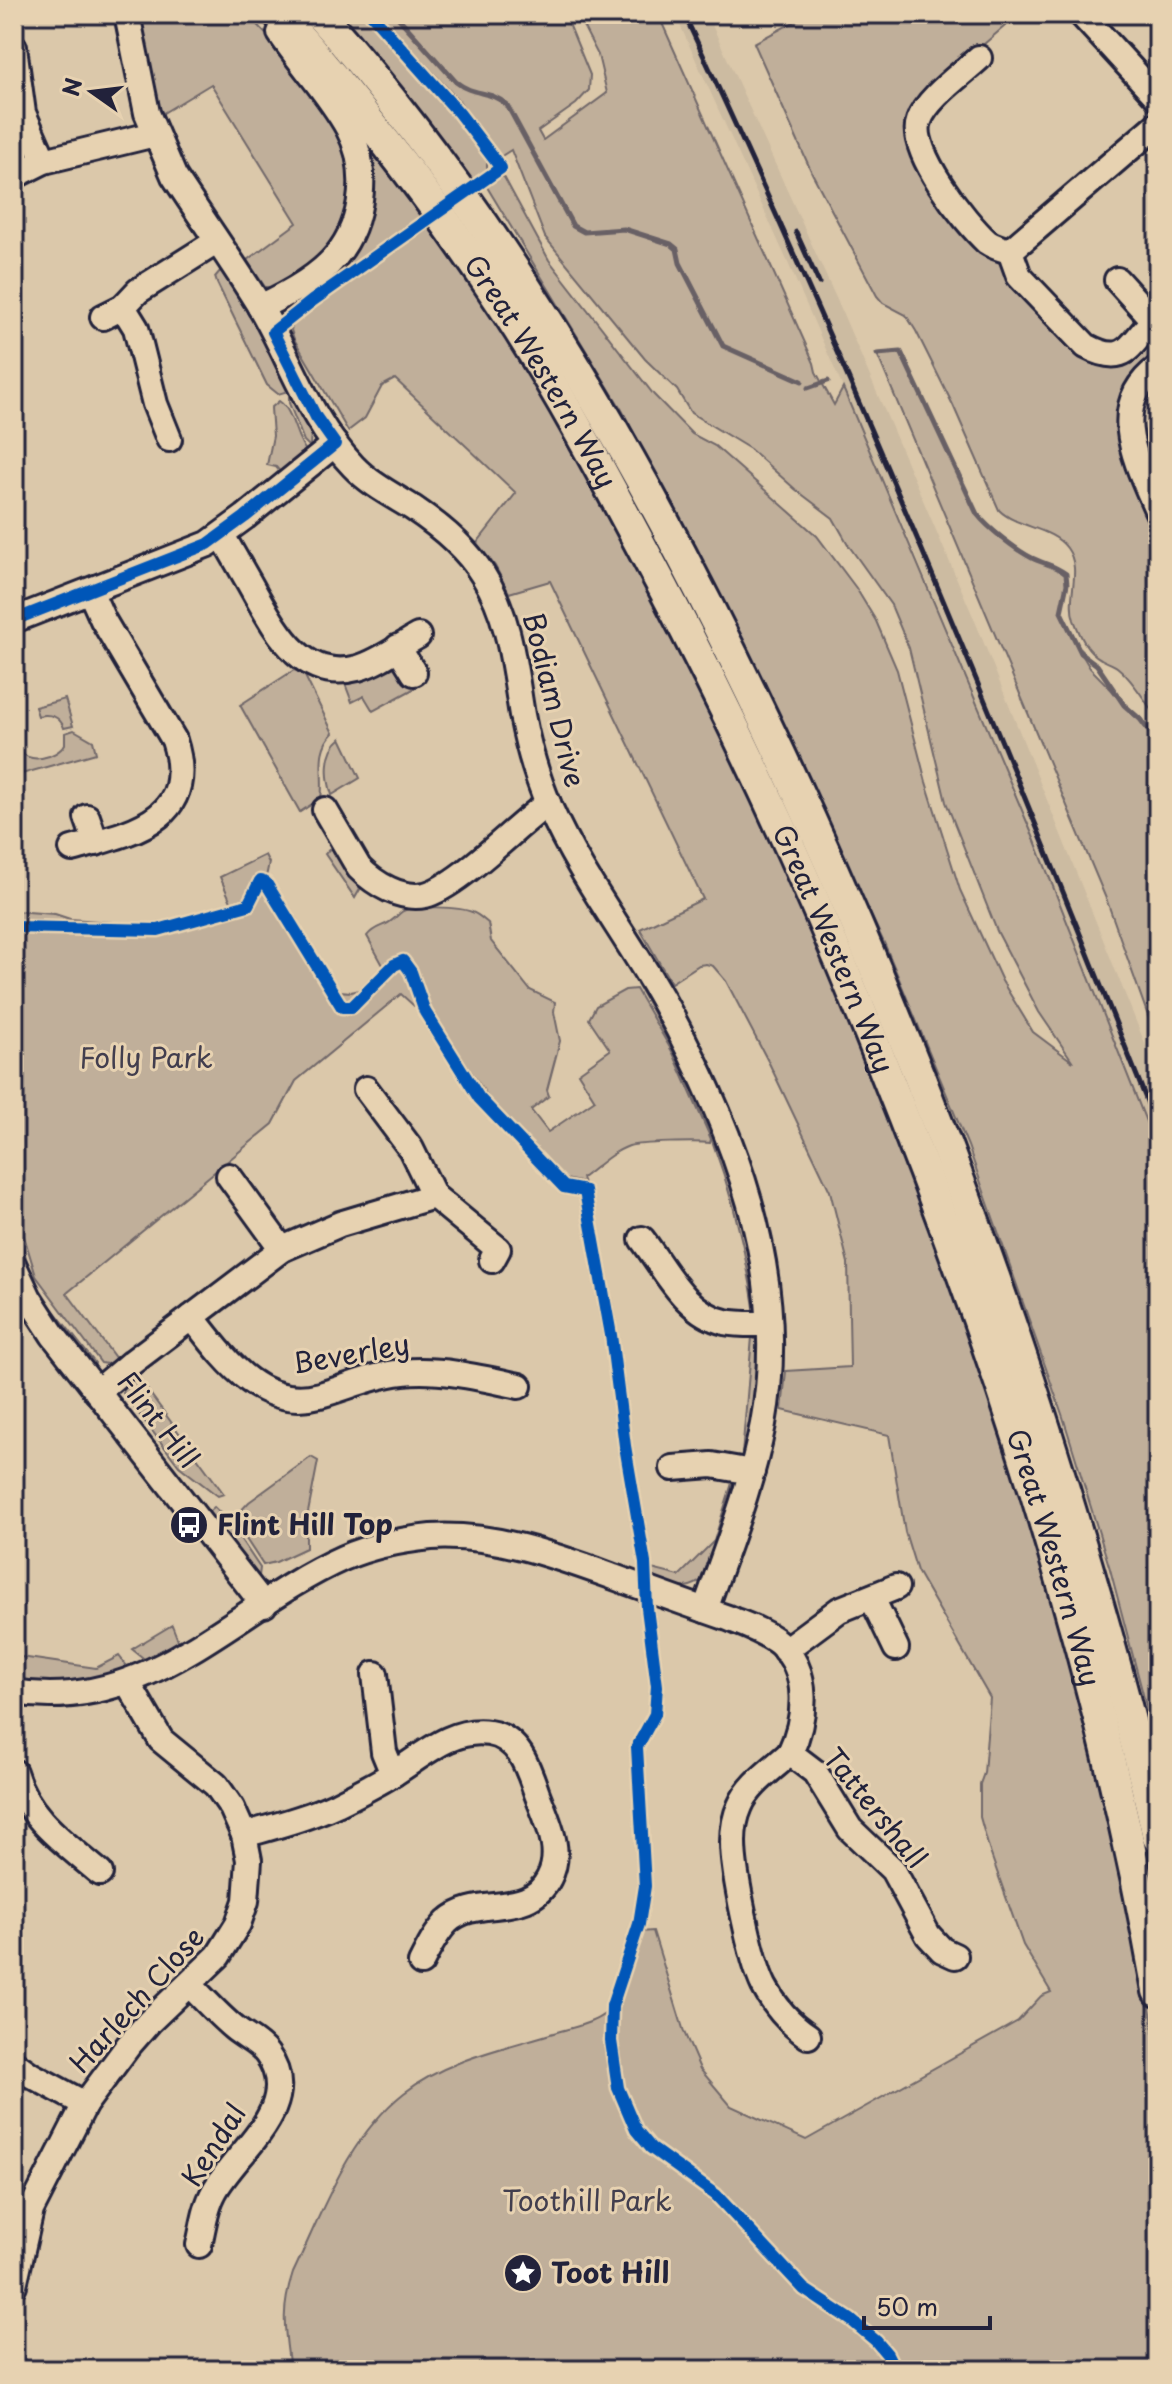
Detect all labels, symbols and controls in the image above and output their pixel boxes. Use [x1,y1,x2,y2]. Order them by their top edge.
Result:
north arrow [52,52,132,132]
text: N [53,74,89,99]
street label: Great Western Way [455,245,629,496]
street label: Bodiam Drive [513,608,598,792]
street label: Great Western Way [763,817,907,1079]
park label: Folly Park [79,1035,213,1078]
street label: Beverley [289,1321,413,1384]
street label: Flint Hill [108,1361,211,1477]
street label: Great Western Way [997,1423,1113,1691]
place label: Flint Hill Top [217,1502,393,1545]
bus stop icon: Flint Hill Top [168,1504,210,1546]
street label: Tattershall [814,1737,938,1877]
street label: Harlech Close [58,1916,214,2082]
street label: Kendal [170,2094,256,2194]
park label: Toothill Park [502,2178,672,2221]
place label: Toot Hill [551,2250,669,2293]
place icon: Toot Hill [502,2252,544,2294]
scale bar [864,2280,990,2330]
text: 50 m [876,2288,938,2324]

